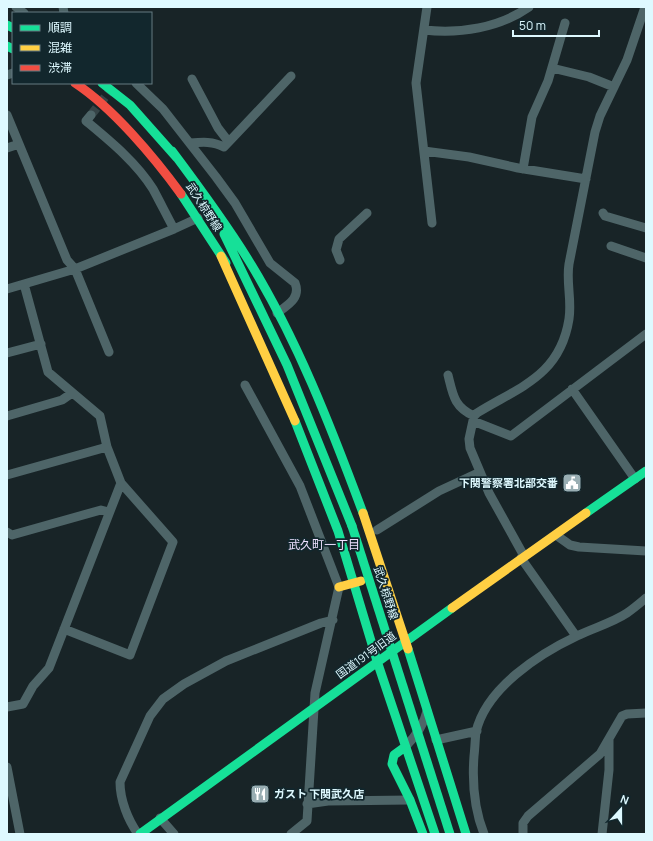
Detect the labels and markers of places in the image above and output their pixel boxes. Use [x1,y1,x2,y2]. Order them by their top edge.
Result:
public building icon: 下関警察署北部交番 [561,472,583,494]
place label: 下関警察署北部交番 [459,475,558,490]
restaurant icon: ガスト 下関武久店 [249,783,271,805]
place label: ガスト 下関武久店 [274,786,364,801]

